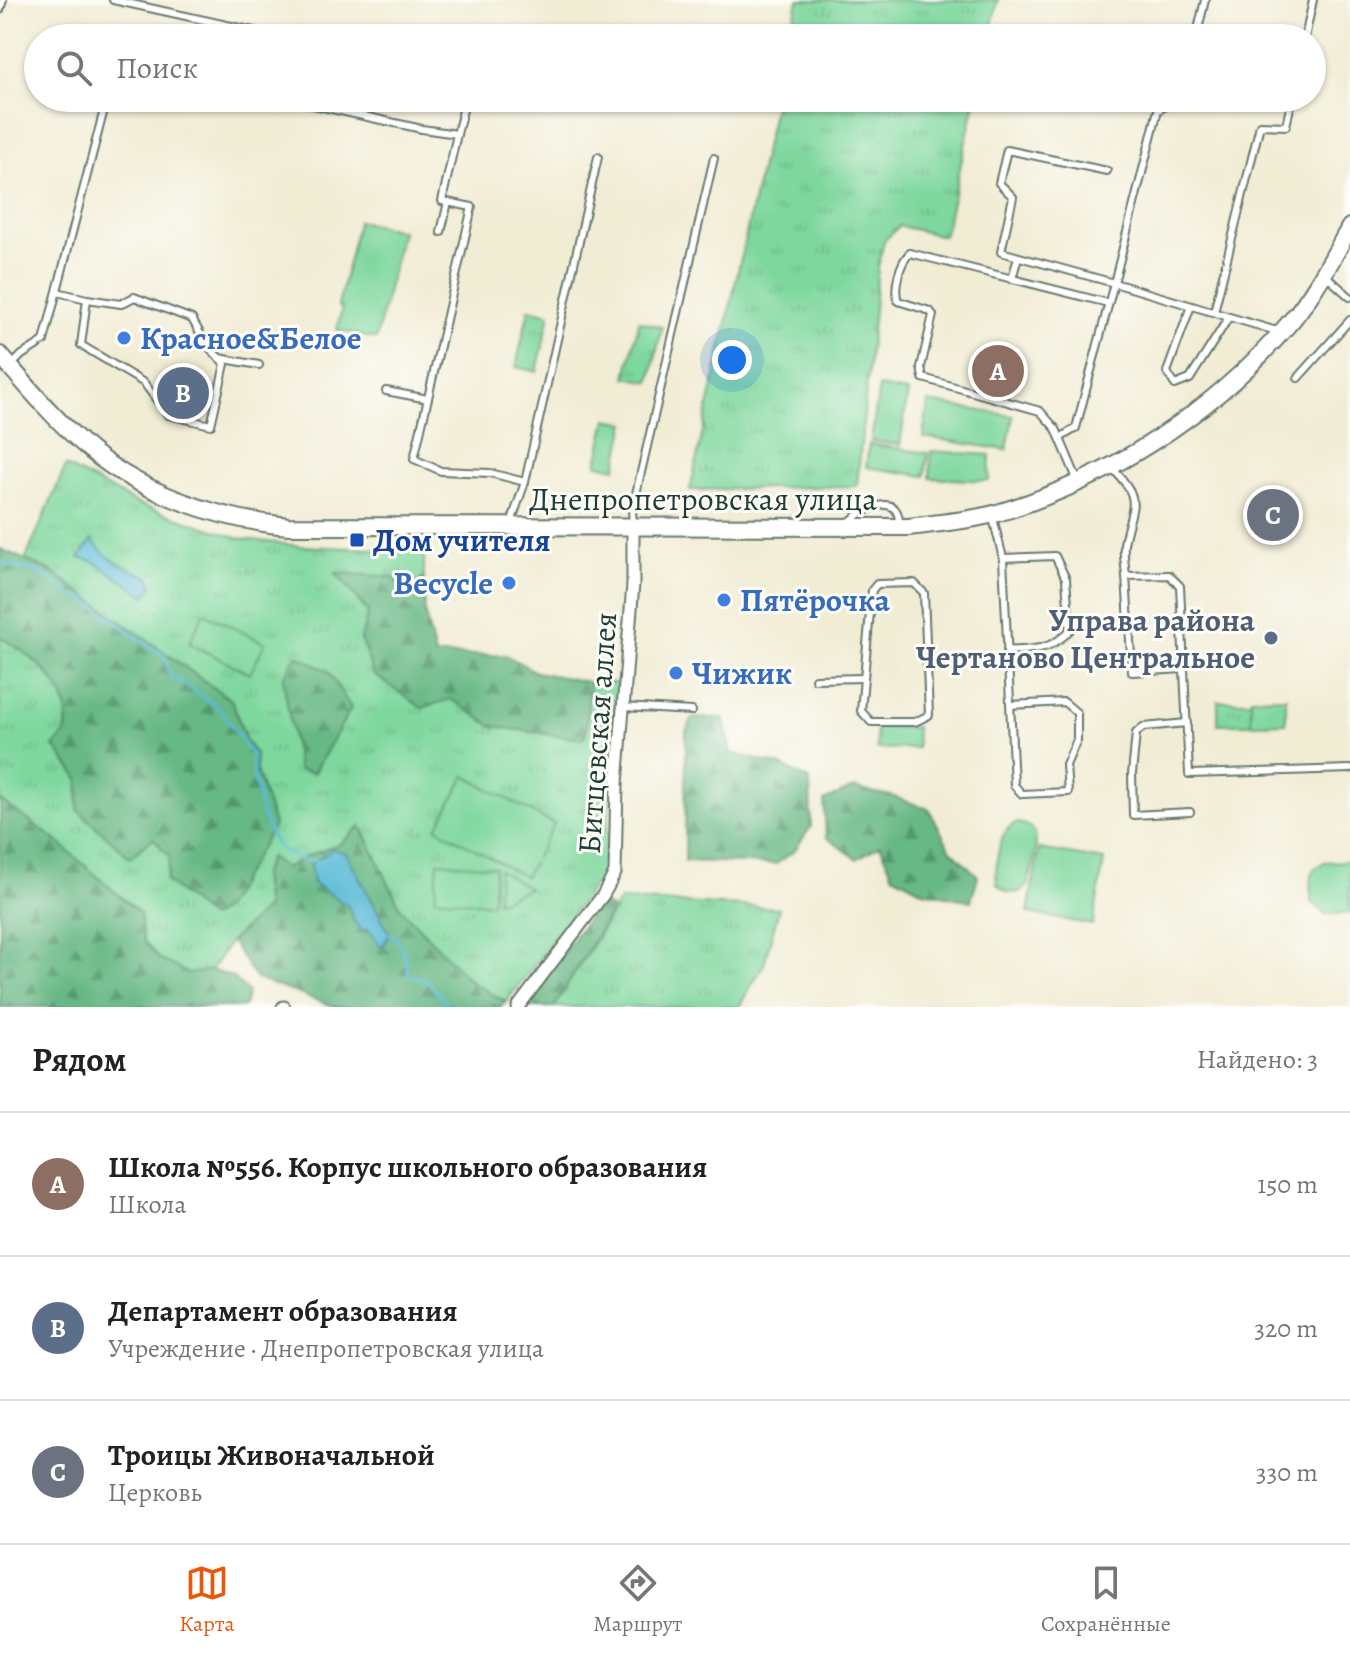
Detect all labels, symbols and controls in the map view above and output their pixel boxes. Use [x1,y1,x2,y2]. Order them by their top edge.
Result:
search box [24,24,1326,112]
icon: search [52,46,96,90]
text: Поиск [116,48,198,88]
place label: Красное&Белое [140,316,362,360]
marker: Красное&Белое [115,329,133,347]
your location [712,340,752,380]
pin: A [972,341,1024,401]
pin: B [157,363,209,423]
street label: Днепропетровская улица [529,477,877,521]
pin: C [1247,485,1299,545]
place label: Дом учителя [373,518,551,562]
marker: Дом учителя [348,531,366,549]
place label: Becycle [393,561,493,605]
marker: Becycle [500,574,518,592]
place label: Пятёрочка [740,578,891,622]
marker: Пятёрочка [715,591,733,609]
place label: Управа района Чертаново Центральное [916,598,1256,679]
street label: Битцевская аллея [567,611,627,855]
marker: Управа района Чертаново Центральное [1262,629,1280,647]
place label: Чижик [692,651,792,695]
marker: Чижик [667,664,685,682]
text: Рядом [32,1036,126,1083]
text: Найдено: 3 [1197,1042,1318,1077]
text: Школа №556. Корпус школьного образования [108,1147,707,1187]
text: A [50,1167,66,1202]
text: 150 m [1257,1167,1318,1202]
text: Школа [108,1187,186,1222]
text: Департамент образования [108,1291,458,1331]
text: B [50,1311,66,1346]
text: 320 m [1254,1311,1318,1346]
text: Учреждение · Днепропетровская улица [108,1331,544,1366]
text: Троицы Живоначальной [108,1435,435,1475]
text: C [50,1455,66,1490]
text: 330 m [1256,1455,1318,1490]
text: Церковь [108,1475,202,1510]
tab: Карта [179,1561,235,1639]
tab: Маршрут [593,1561,682,1639]
tab: Сохранённые [1041,1561,1171,1639]

